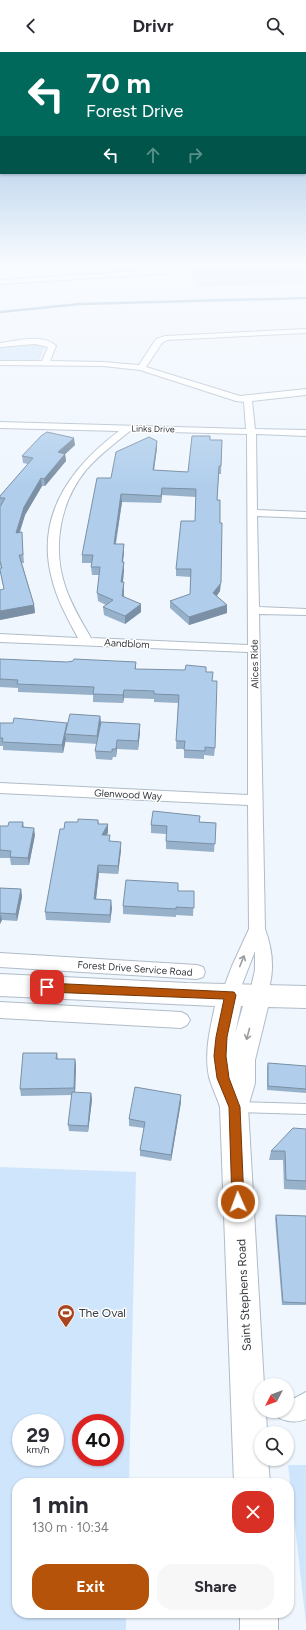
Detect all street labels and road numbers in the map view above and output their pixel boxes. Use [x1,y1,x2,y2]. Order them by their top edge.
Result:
street label: Links Drive [131,423,175,434]
street label: Aandblom [104,636,150,651]
street label: Alices Ride [248,639,261,689]
street label: Glenwood Way [94,786,163,803]
street label: Forest Drive Service Road [77,958,193,979]
street label: Saint Stephens Road [234,1239,254,1351]

